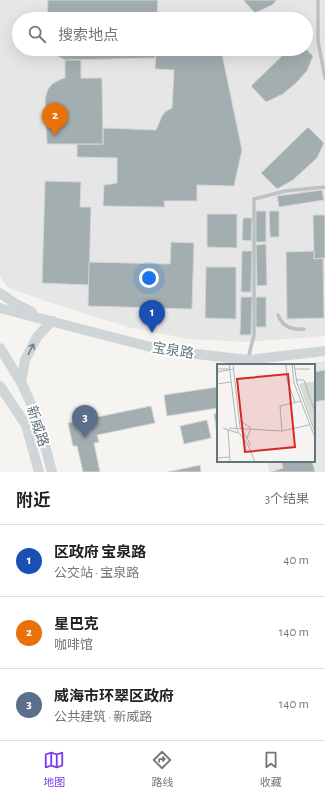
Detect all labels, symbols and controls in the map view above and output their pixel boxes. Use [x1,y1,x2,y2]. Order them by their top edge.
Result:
search box [12,12,313,56]
icon: search [26,23,48,45]
text: 搜索地点 [58,28,118,43]
pin: 2 [42,103,68,136]
your location [139,268,159,288]
pin: 1 [139,300,165,333]
street label: 宝泉路 [151,339,195,361]
one-way arrow [27,343,35,355]
inset map [217,364,315,462]
street label: 新威路 [24,404,52,448]
pin: 3 [72,405,98,438]
text: 附近 [16,492,50,509]
text: 3个结果 [265,493,309,506]
text: 区政府 宝泉路 [54,545,146,560]
text: 1 [27,554,31,567]
text: 40 m [283,554,309,567]
text: 公交站 · 宝泉路 [54,567,139,580]
text: 星巴克 [54,617,99,632]
text: 2 [26,626,32,639]
text: 140 m [279,626,309,639]
text: 咖啡馆 [54,639,93,652]
text: 威海市环翠区政府 [54,689,174,704]
text: 3 [26,698,32,711]
text: 140 m [279,698,309,711]
text: 公共建筑 · 新威路 [54,711,152,724]
tab: 地图 [43,749,65,789]
tab: 路线 [151,749,173,789]
tab: 收藏 [260,749,282,789]

